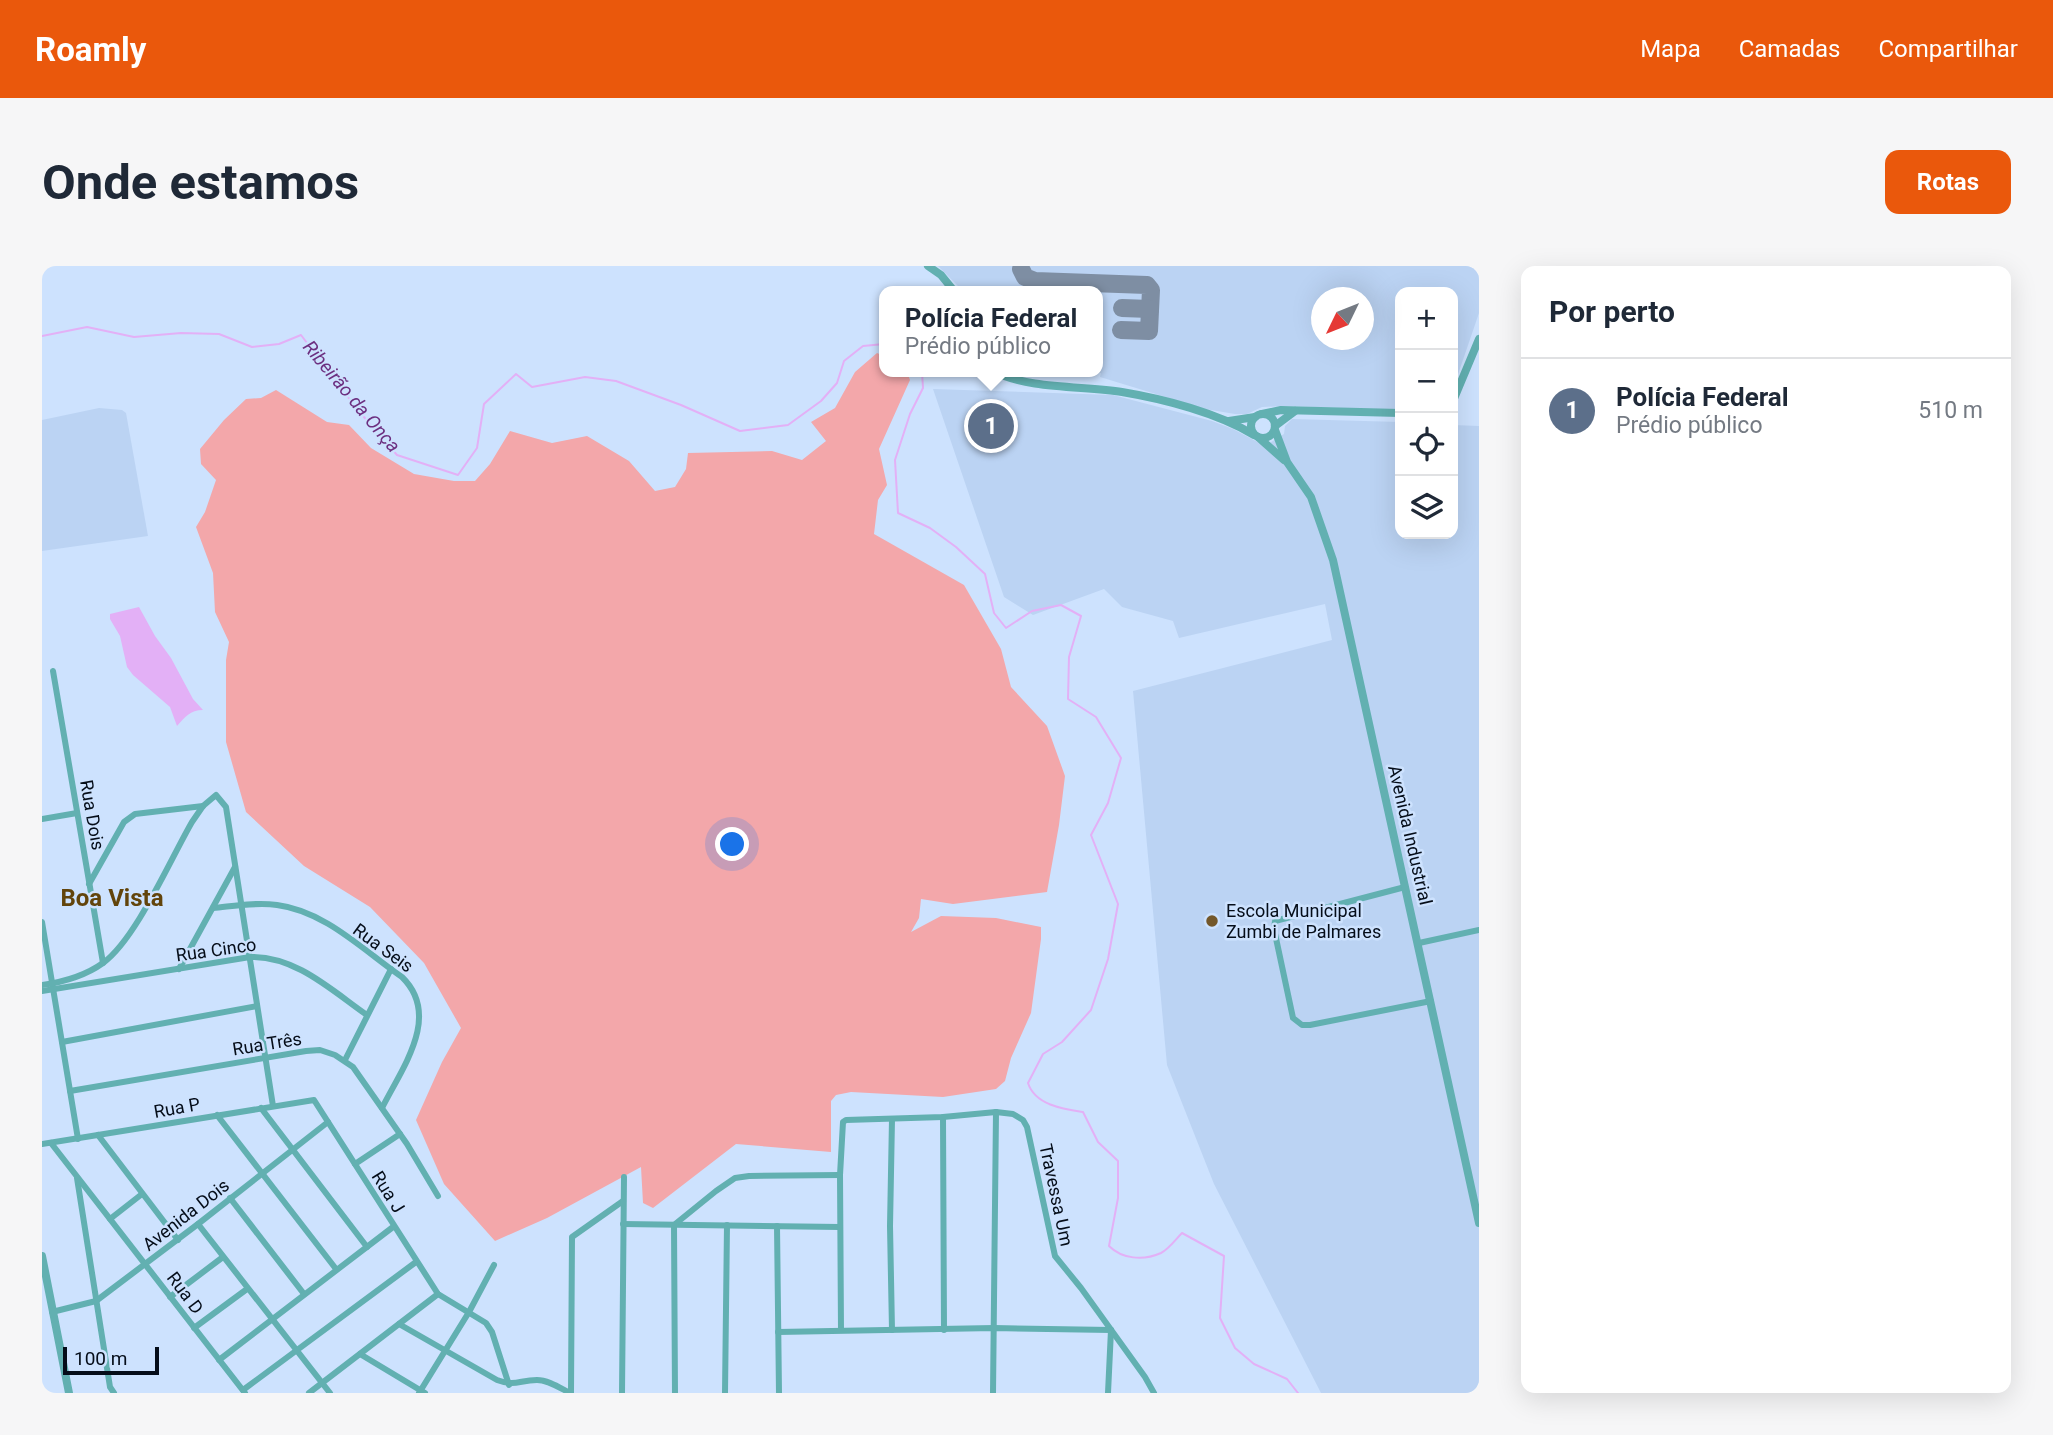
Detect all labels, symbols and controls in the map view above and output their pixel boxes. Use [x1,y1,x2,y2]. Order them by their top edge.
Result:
text: Roamly [35,30,146,69]
text: Mapa [1640,35,1701,63]
text: Camadas [1739,35,1840,63]
text: Compartilhar [1878,35,2018,63]
button: Rotas [1885,150,2011,214]
text: Onde estamos [42,154,359,211]
popup [879,286,1103,377]
north arrow [1311,287,1374,350]
map controls [1395,287,1458,539]
button: + [1395,287,1458,350]
text: Por perto [1549,294,1675,329]
text: Polícia Federal [905,303,1077,333]
text: Prédio público [905,333,1051,360]
water label: Ribeirão da Onça [298,336,405,457]
button: − [1395,350,1458,413]
text: Polícia Federal [1616,382,1789,412]
text: 1 [1565,397,1579,424]
text: 510 m [1918,397,1983,424]
pin: 1 [968,400,1014,452]
text: Prédio público [1616,412,1763,439]
button: locate [1395,413,1458,476]
button: layers [1395,476,1458,539]
street label: Avenida Industrial [1384,763,1437,907]
street label: Rua Dois [76,778,109,852]
your location [715,827,749,861]
district label: Boa Vista [61,884,164,912]
place label: Escola Municipal Zumbi de Palmares [1226,900,1381,942]
marker: Escola Municipal Zumbi de Palmares [1204,913,1220,929]
street label: Rua Seis [349,919,417,976]
street label: Rua Cinco [174,933,257,966]
street label: Rua Três [231,1028,303,1059]
street label: Rua P [152,1093,202,1122]
street label: Travessa Um [1035,1142,1078,1248]
street label: Rua J [368,1167,409,1216]
street label: Avenida Dois [138,1174,233,1255]
street label: Rua D [163,1268,208,1318]
scale bar [63,1344,159,1376]
text: 100 m [74,1347,127,1370]

